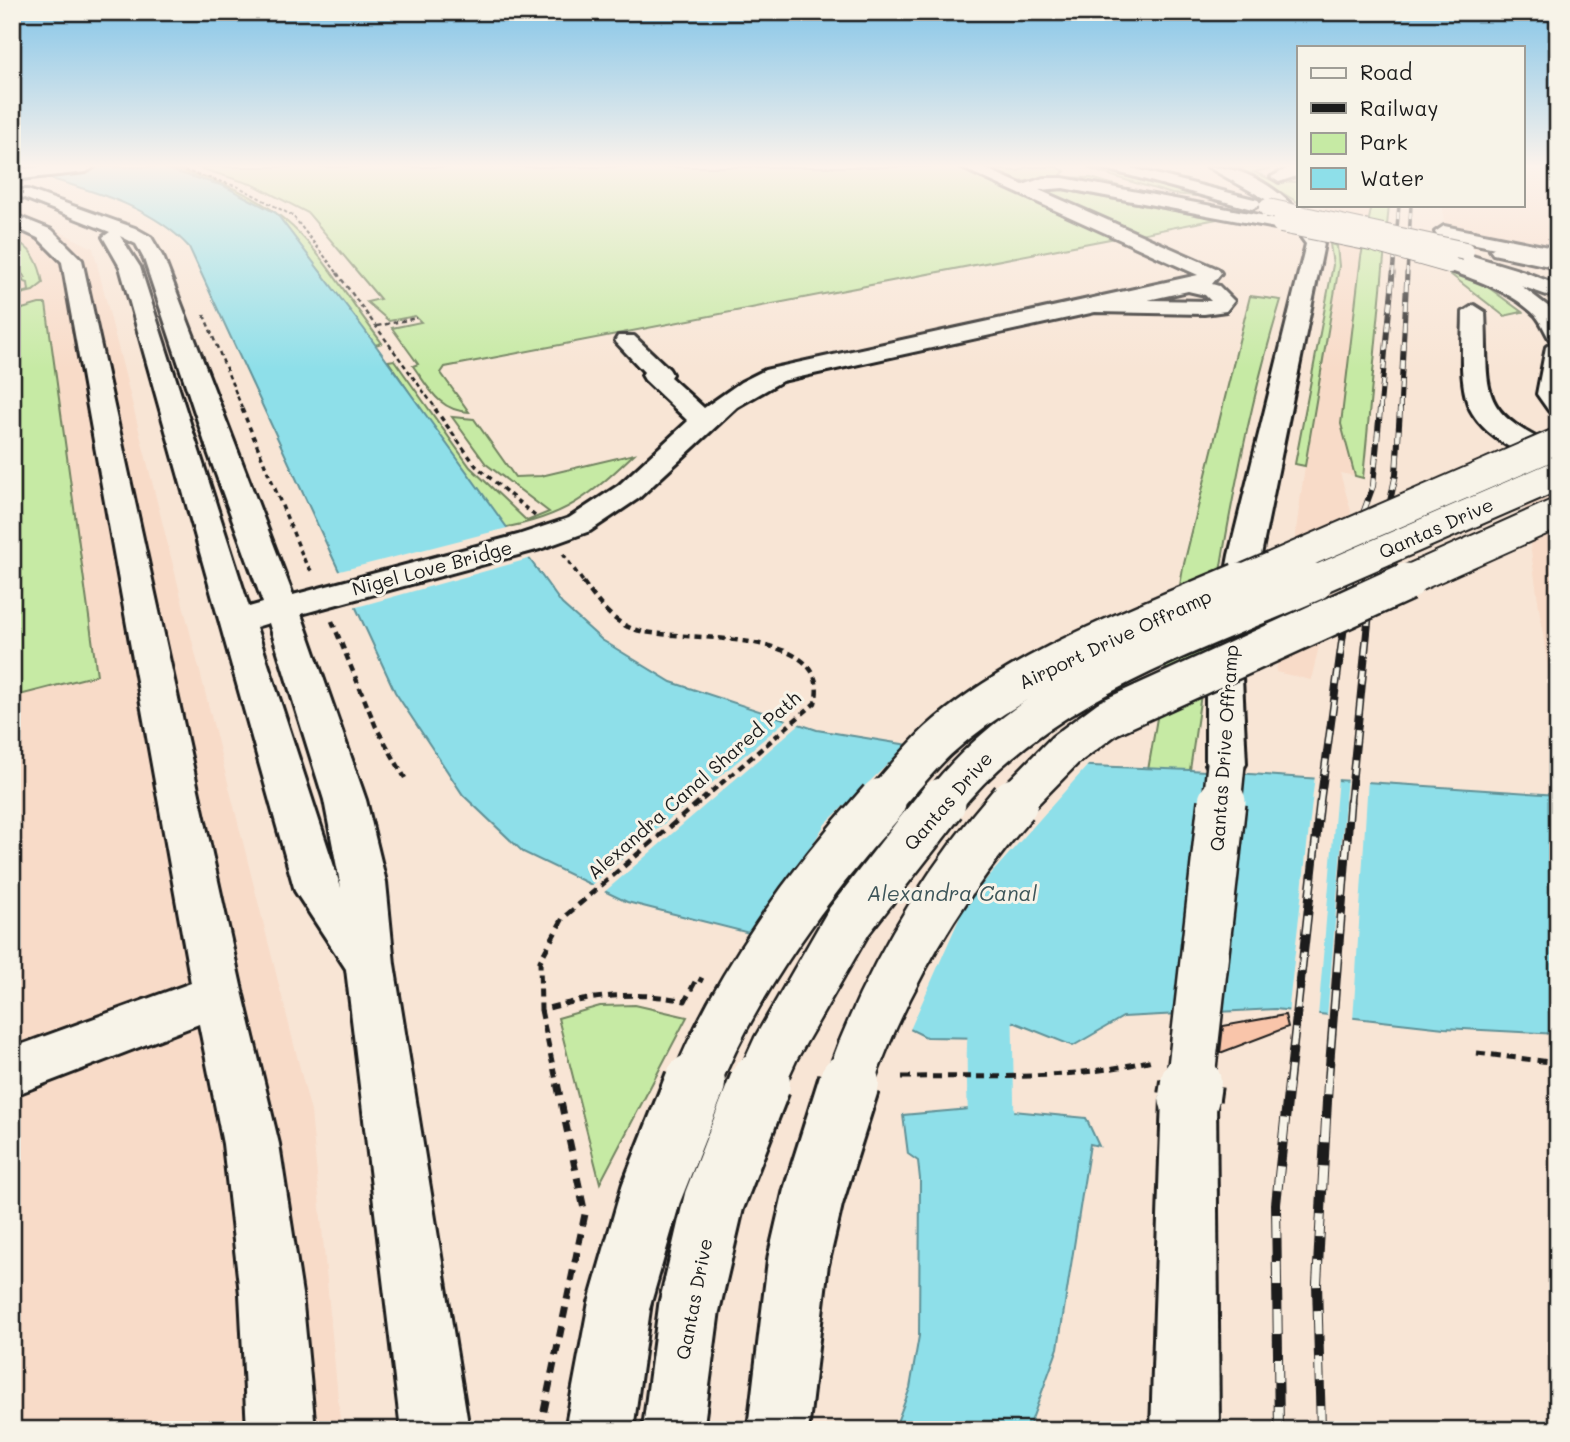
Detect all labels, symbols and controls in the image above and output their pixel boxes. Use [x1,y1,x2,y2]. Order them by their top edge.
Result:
legend [1297,46,1524,206]
text: Road [1360,58,1412,85]
text: Railway [1360,94,1439,121]
text: Park [1360,128,1408,155]
text: Water [1360,164,1424,191]
street label: Qantas Drive [1375,491,1497,564]
street label: Nigel Love Bridge [349,534,515,601]
street label: Airport Drive Offramp [1014,583,1215,694]
street label: Qantas Drive Offramp [1204,644,1243,852]
street label: Alexandra Canal Shared Path [582,685,806,884]
street label: Qantas Drive [898,746,997,855]
water label: Alexandra Canal [867,879,1038,906]
street label: Qantas Drive [670,1236,718,1362]

